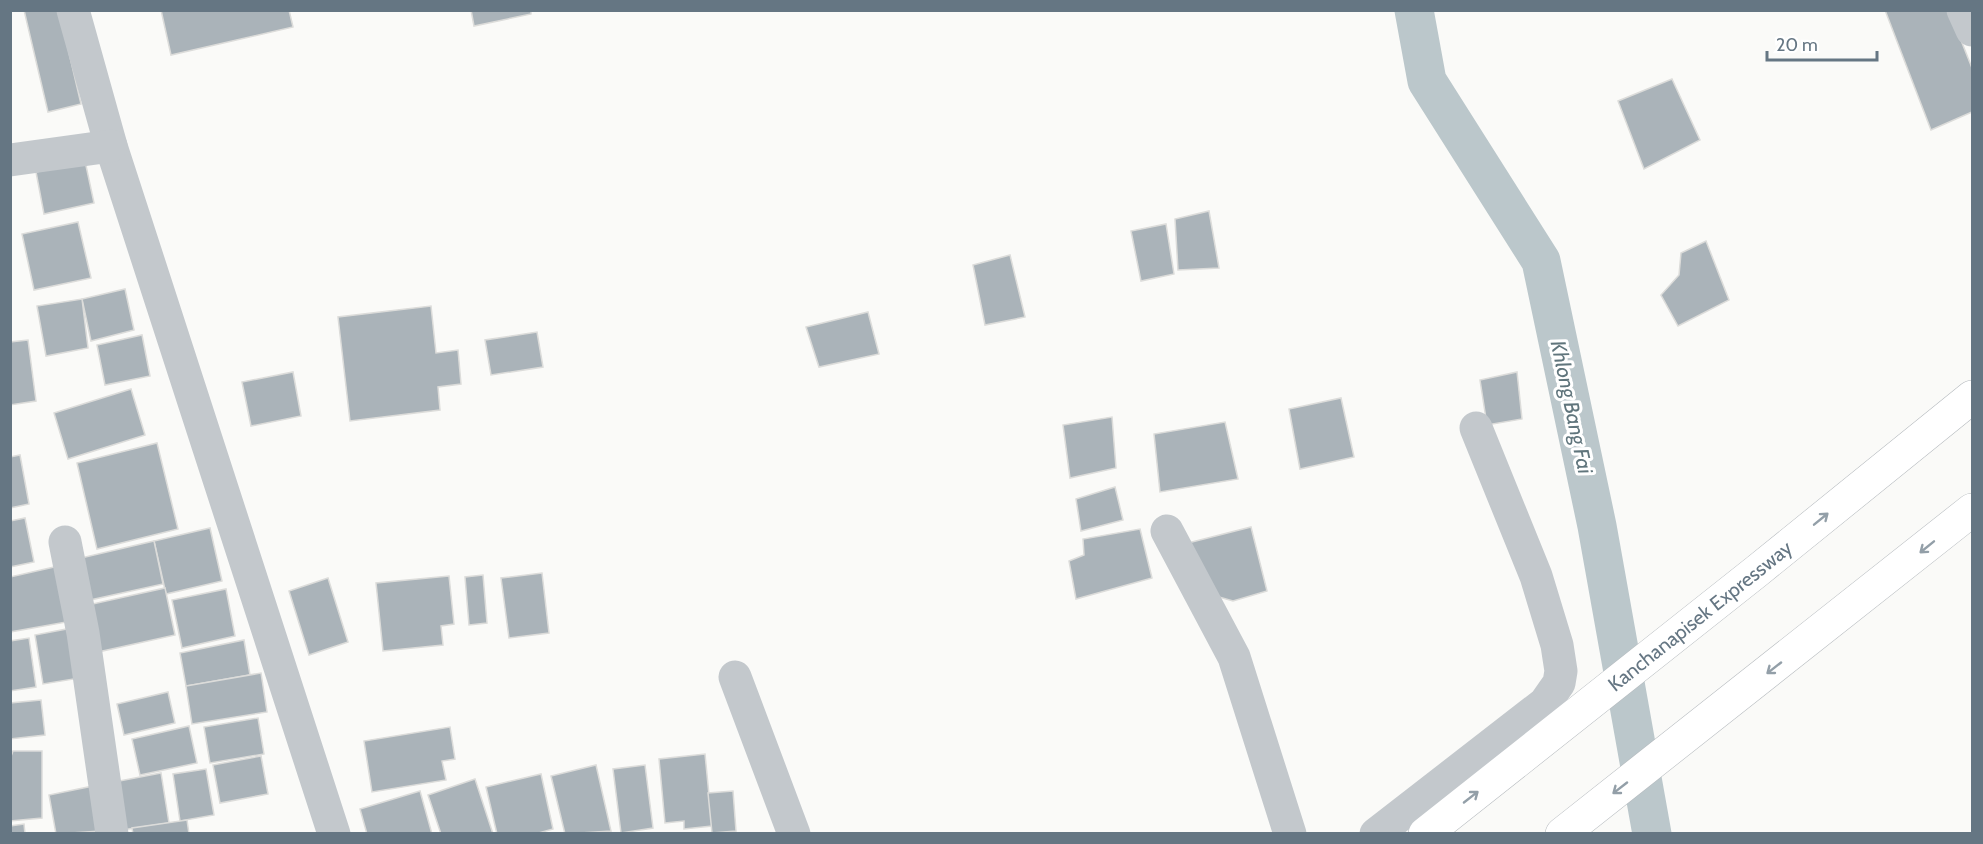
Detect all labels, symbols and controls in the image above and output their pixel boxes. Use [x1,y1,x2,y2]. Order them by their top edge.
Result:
scale bar [1767,24,1876,62]
text: 20 m [1776,34,1818,56]
water label: Khlong Bang Fai [1546,338,1598,476]
one-way arrow [1813,513,1829,526]
street label: Kanchanapisek Expressway [1603,536,1797,696]
one-way arrow [1919,540,1935,553]
one-way arrow [1766,662,1782,675]
one-way arrow [1613,782,1629,794]
one-way arrow [1463,791,1479,804]

